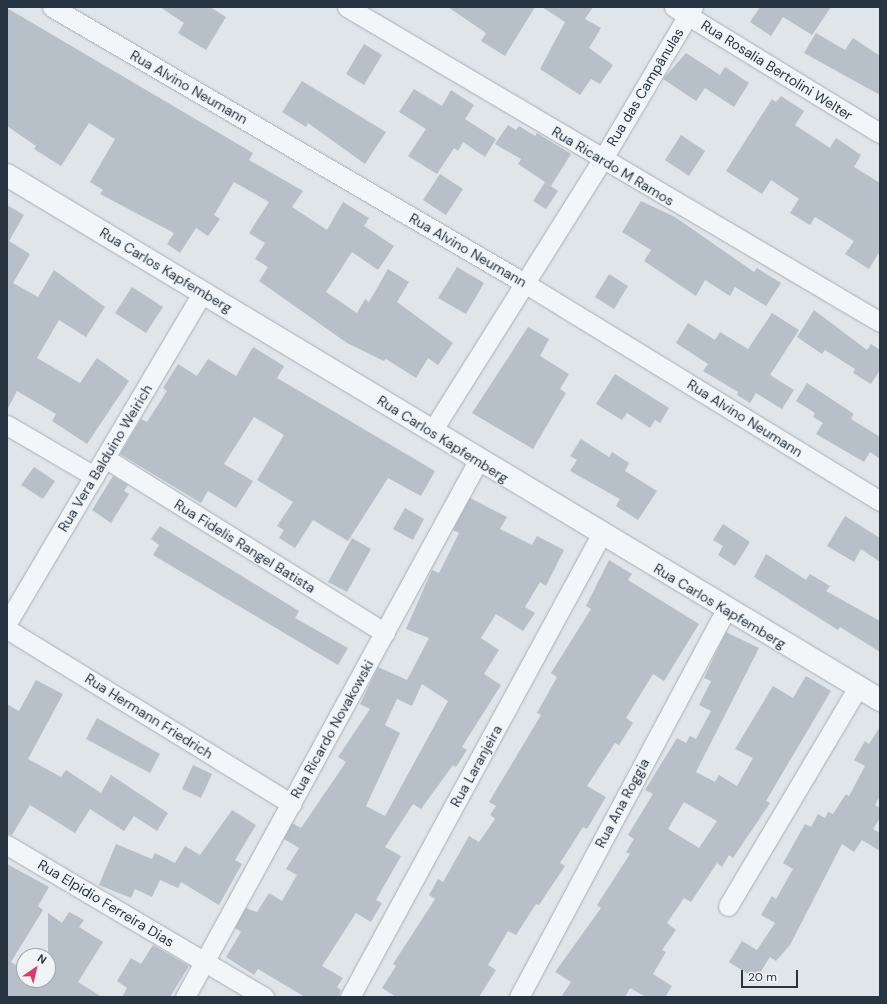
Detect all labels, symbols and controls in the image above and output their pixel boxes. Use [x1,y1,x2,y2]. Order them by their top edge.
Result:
street label: Rua Rosalia Bertolini Welter [698,16,856,124]
street label: Rua das Campânulas [603,25,687,149]
street label: Rua Alvino Neumann [127,47,251,127]
street label: Rua Ricardo M Ramos [549,123,677,209]
street label: Rua Alvino Neumann [406,210,530,290]
street label: Rua Carlos Kapfemberg [97,224,235,316]
street label: Rua Alvino Neumann [684,376,806,460]
street label: Rua Vera Balduino Weirich [54,381,156,535]
street label: Rua Carlos Kapfemberg [374,392,512,486]
street label: Rua Fidelis Rangel Batista [171,496,319,596]
street label: Rua Carlos Kapfemberg [651,560,789,652]
street label: Rua Ricardo Novakowski [287,657,377,801]
street label: Rua Hermann Friedrich [82,670,216,762]
street label: Rua Laranjeira [447,722,505,810]
street label: Rua Ana Roggia [591,755,653,851]
street label: Rua Elpidio Ferreira Dias [35,856,177,950]
north arrow [16,948,56,988]
text: N [35,951,49,967]
scale bar [743,962,800,988]
text: 20 m [748,969,777,985]

